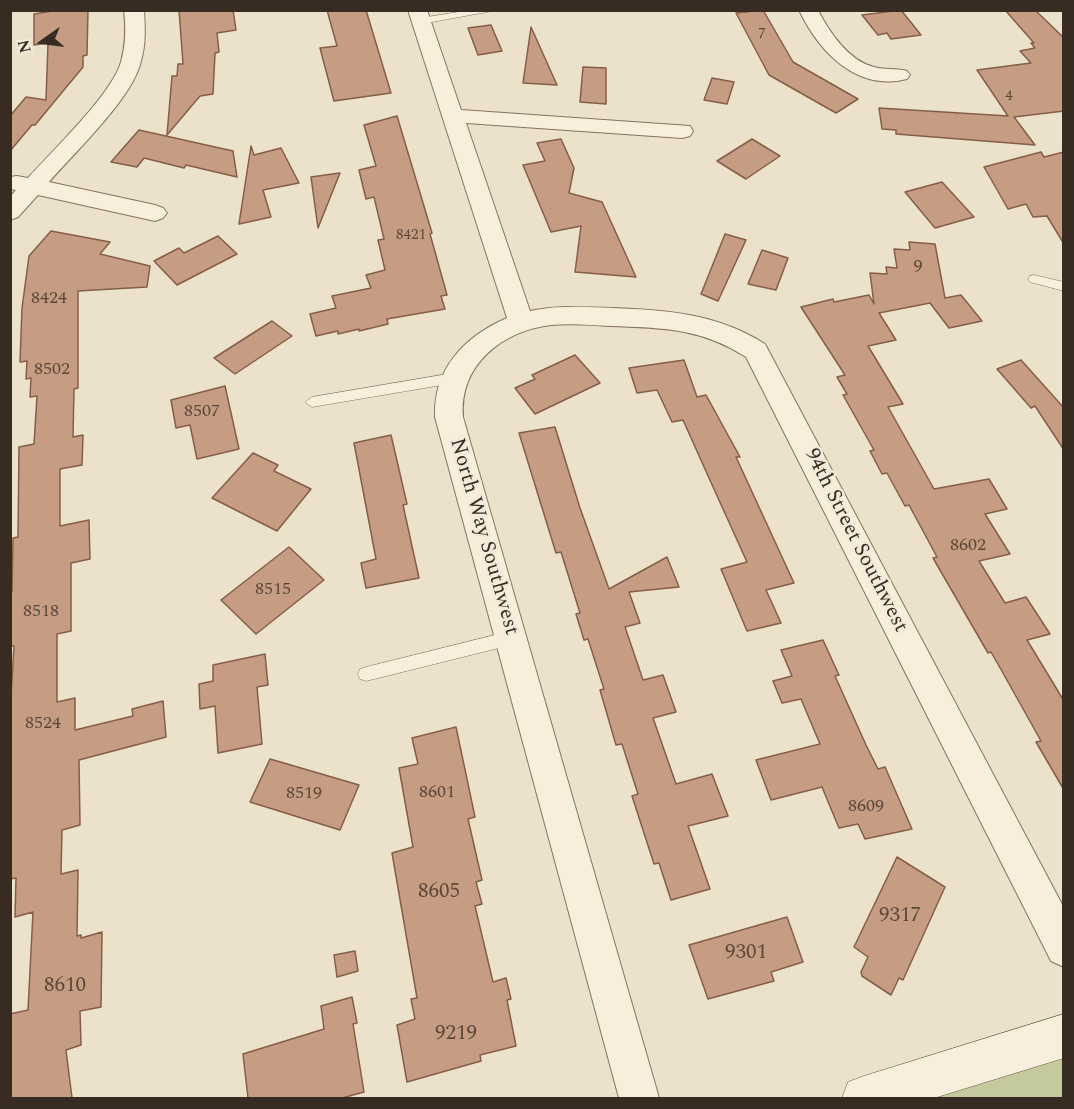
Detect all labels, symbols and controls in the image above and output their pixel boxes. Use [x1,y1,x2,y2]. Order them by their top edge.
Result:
north arrow [12,12,72,72]
house number: 7 [758,26,766,44]
text: N [11,37,38,56]
house number: 4 [1005,88,1013,106]
house number: 8421 [396,227,426,245]
house number: 9 [914,256,922,278]
house number: 8424 [31,288,67,310]
house number: 8502 [34,359,70,381]
house number: 8507 [184,401,220,423]
street label: North Way Southwest [443,436,523,638]
street label: 94th Street Southwest [798,445,912,637]
house number: 8602 [950,535,986,557]
house number: 8515 [255,579,291,601]
house number: 8518 [23,601,59,623]
house number: 8524 [25,713,61,735]
house number: 8601 [419,782,455,804]
house number: 8519 [286,783,322,805]
house number: 8609 [848,796,884,818]
house number: 8605 [418,880,460,906]
house number: 9317 [879,904,921,930]
house number: 9301 [725,941,767,967]
house number: 8610 [44,974,86,1000]
house number: 9219 [435,1022,477,1048]

